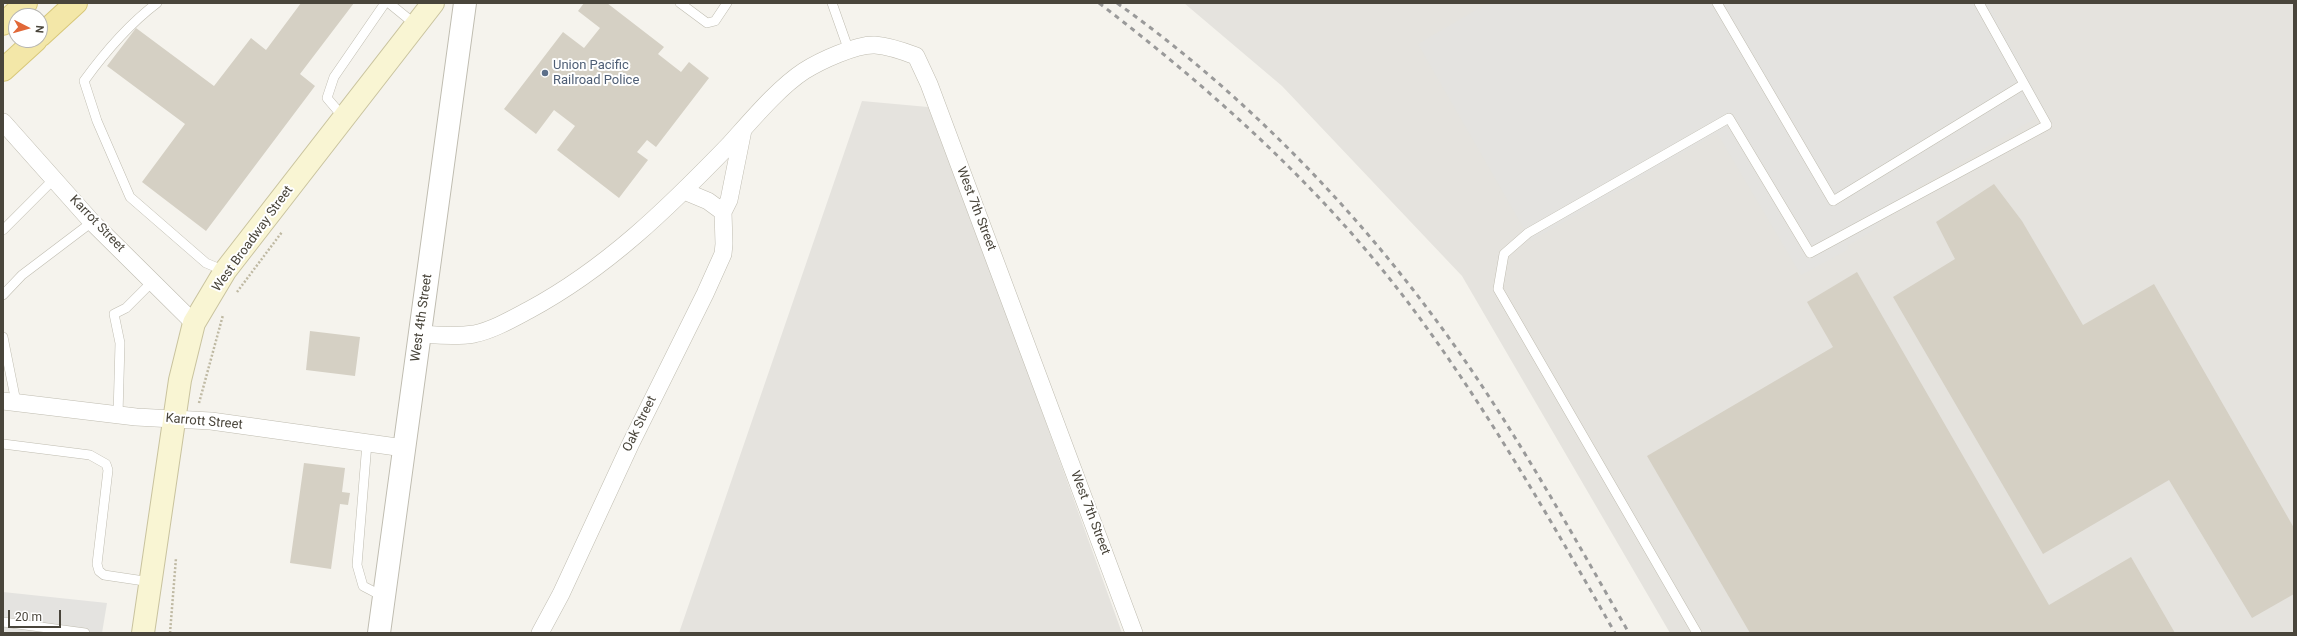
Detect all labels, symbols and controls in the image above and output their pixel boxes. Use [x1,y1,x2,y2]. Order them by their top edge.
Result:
north arrow [8,8,48,48]
text: N [33,25,46,34]
place label: Union Pacific Railroad Police [553,58,639,89]
marker: Union Pacific Railroad Police [540,68,550,78]
street label: West 7th Street [953,165,999,253]
street label: West Broadway Street [209,183,297,295]
street label: Karrot Street [66,192,128,256]
street label: West 4th Street [408,273,436,363]
street label: Oak Street [620,394,660,454]
street label: Karrott Street [165,411,243,433]
street label: West 7th Street [1067,469,1113,557]
scale bar [10,602,63,628]
text: 20 m [15,610,42,624]

